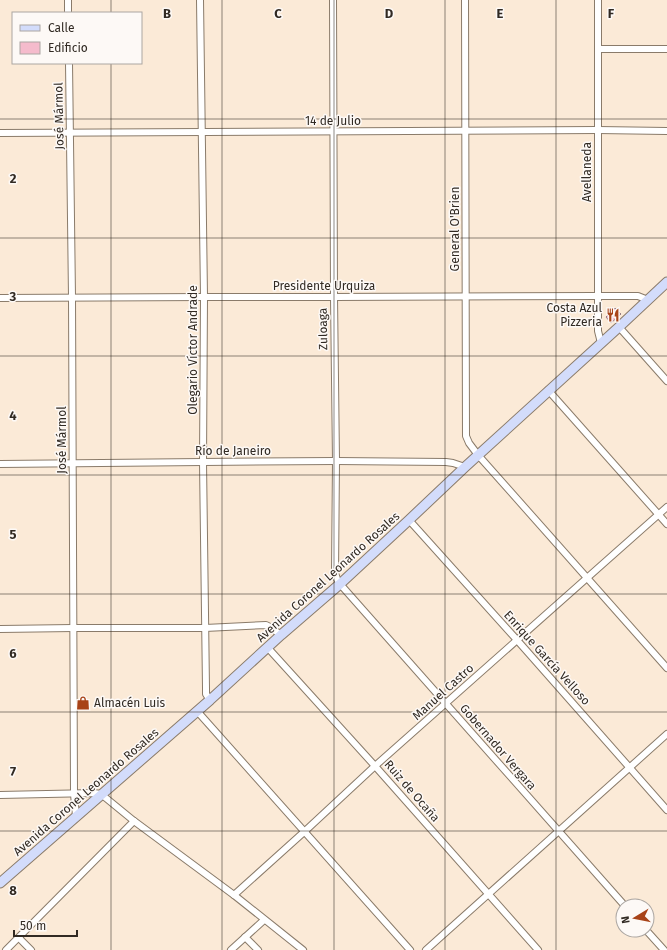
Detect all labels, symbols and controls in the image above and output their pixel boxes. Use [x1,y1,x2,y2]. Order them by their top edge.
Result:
text: B [163,6,171,21]
text: C [274,6,282,21]
text: D [385,6,394,21]
text: E [497,6,504,21]
text: F [608,6,615,21]
legend [12,12,142,64]
text: Calle [48,21,75,35]
text: Edificio [48,41,88,55]
street label: José Mármol [51,82,67,150]
street label: 14 de Julio [305,114,361,128]
street label: Avellaneda [580,142,594,202]
text: 2 [10,171,17,186]
street label: General O'Brien [448,187,462,271]
street label: Presidente Urquiza [273,279,375,293]
street label: Olegario Víctor Andrade [186,285,200,415]
text: 3 [9,289,17,304]
place label: Costa Azul Pizzeria [546,301,602,329]
restaurant icon: Costa Azul Pizzeria [605,307,621,323]
street label: Zuloaga [316,308,330,350]
street label: José Mármol [55,406,69,474]
text: 4 [9,408,17,423]
street label: Río de Janeiro [195,444,271,458]
street label: Avenida Coronel Leonardo Rosales [254,509,403,645]
text: 5 [10,527,17,542]
street label: Enrique García Velloso [501,608,593,708]
text: 6 [9,646,17,661]
street label: Manuel Castro [410,661,476,723]
shop icon: Almacén Luis [75,695,91,711]
place label: Almacén Luis [94,696,166,710]
street label: Gobernador Vergara [457,701,539,793]
street label: Avenida Coronel Leonardo Rosales [11,725,162,859]
street label: Ruiz de Ocaña [381,757,443,825]
text: 7 [10,764,16,779]
text: 8 [9,883,17,898]
north arrow [615,898,655,938]
scale bar [14,912,77,938]
text: N [619,915,633,924]
text: 50 m [20,919,46,933]

